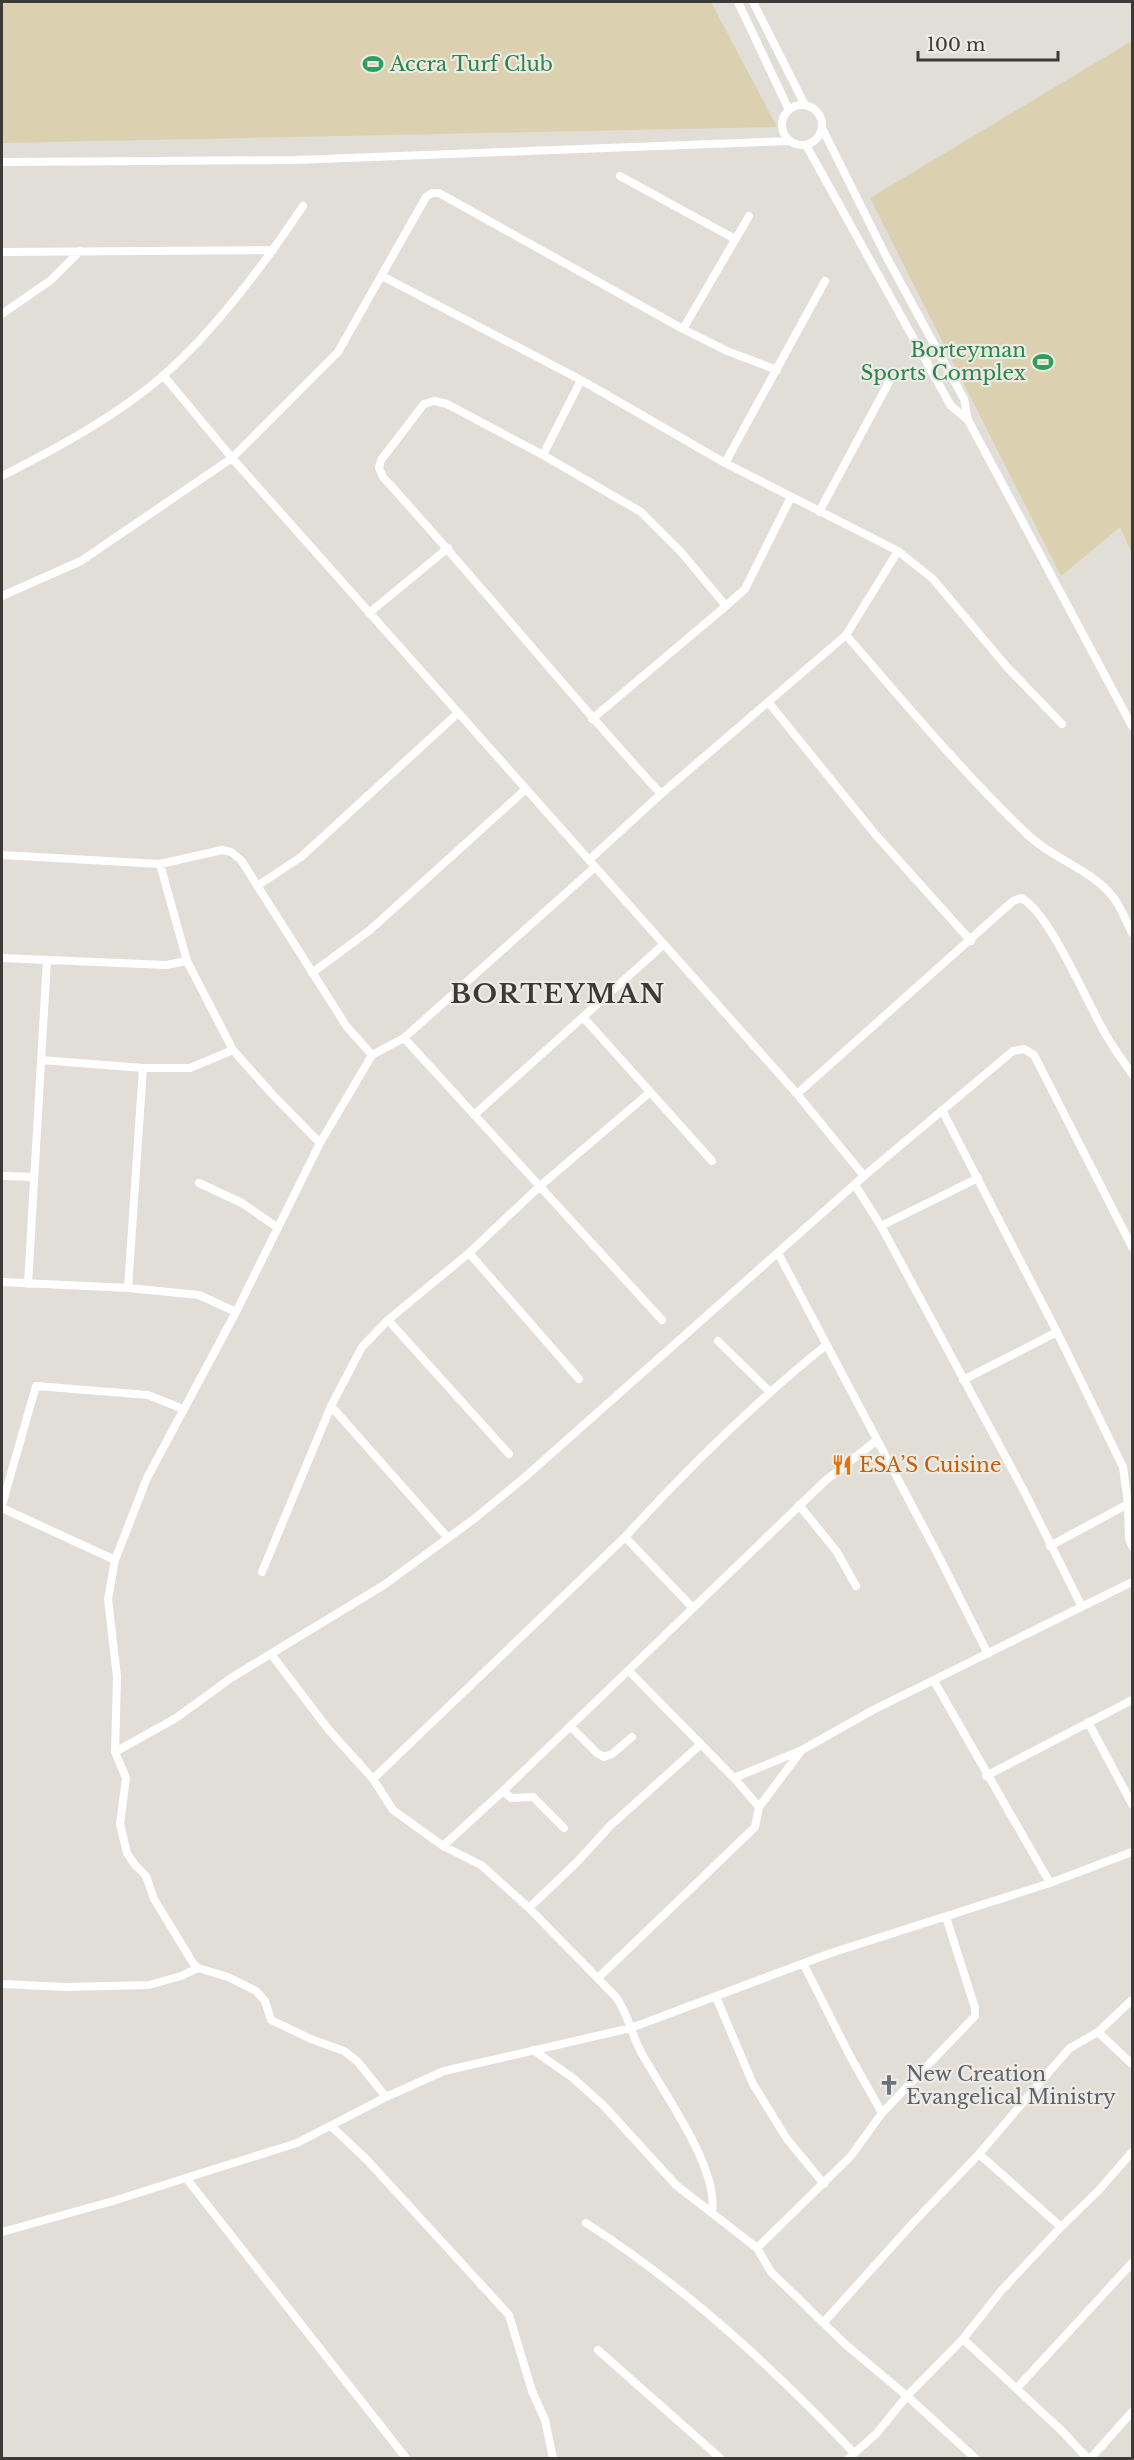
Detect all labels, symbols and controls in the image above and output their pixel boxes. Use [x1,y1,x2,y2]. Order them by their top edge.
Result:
scale bar [918,24,1058,62]
text: 100 m [927,34,985,56]
sports icon: Accra Turf Club [361,52,385,76]
place label: Accra Turf Club [389,52,553,76]
place label: Borteyman Sports Complex [860,338,1026,385]
sports icon: Borteyman Sports Complex [1031,350,1055,374]
district label: BORTEYMAN [450,978,666,1010]
restaurant icon: ESA’S Cuisine [830,1453,854,1477]
place label: ESA’S Cuisine [859,1453,1001,1477]
place label: New Creation Evangelical Ministry [906,2062,1116,2109]
church icon: New Creation Evangelical Ministry [877,2073,901,2097]

